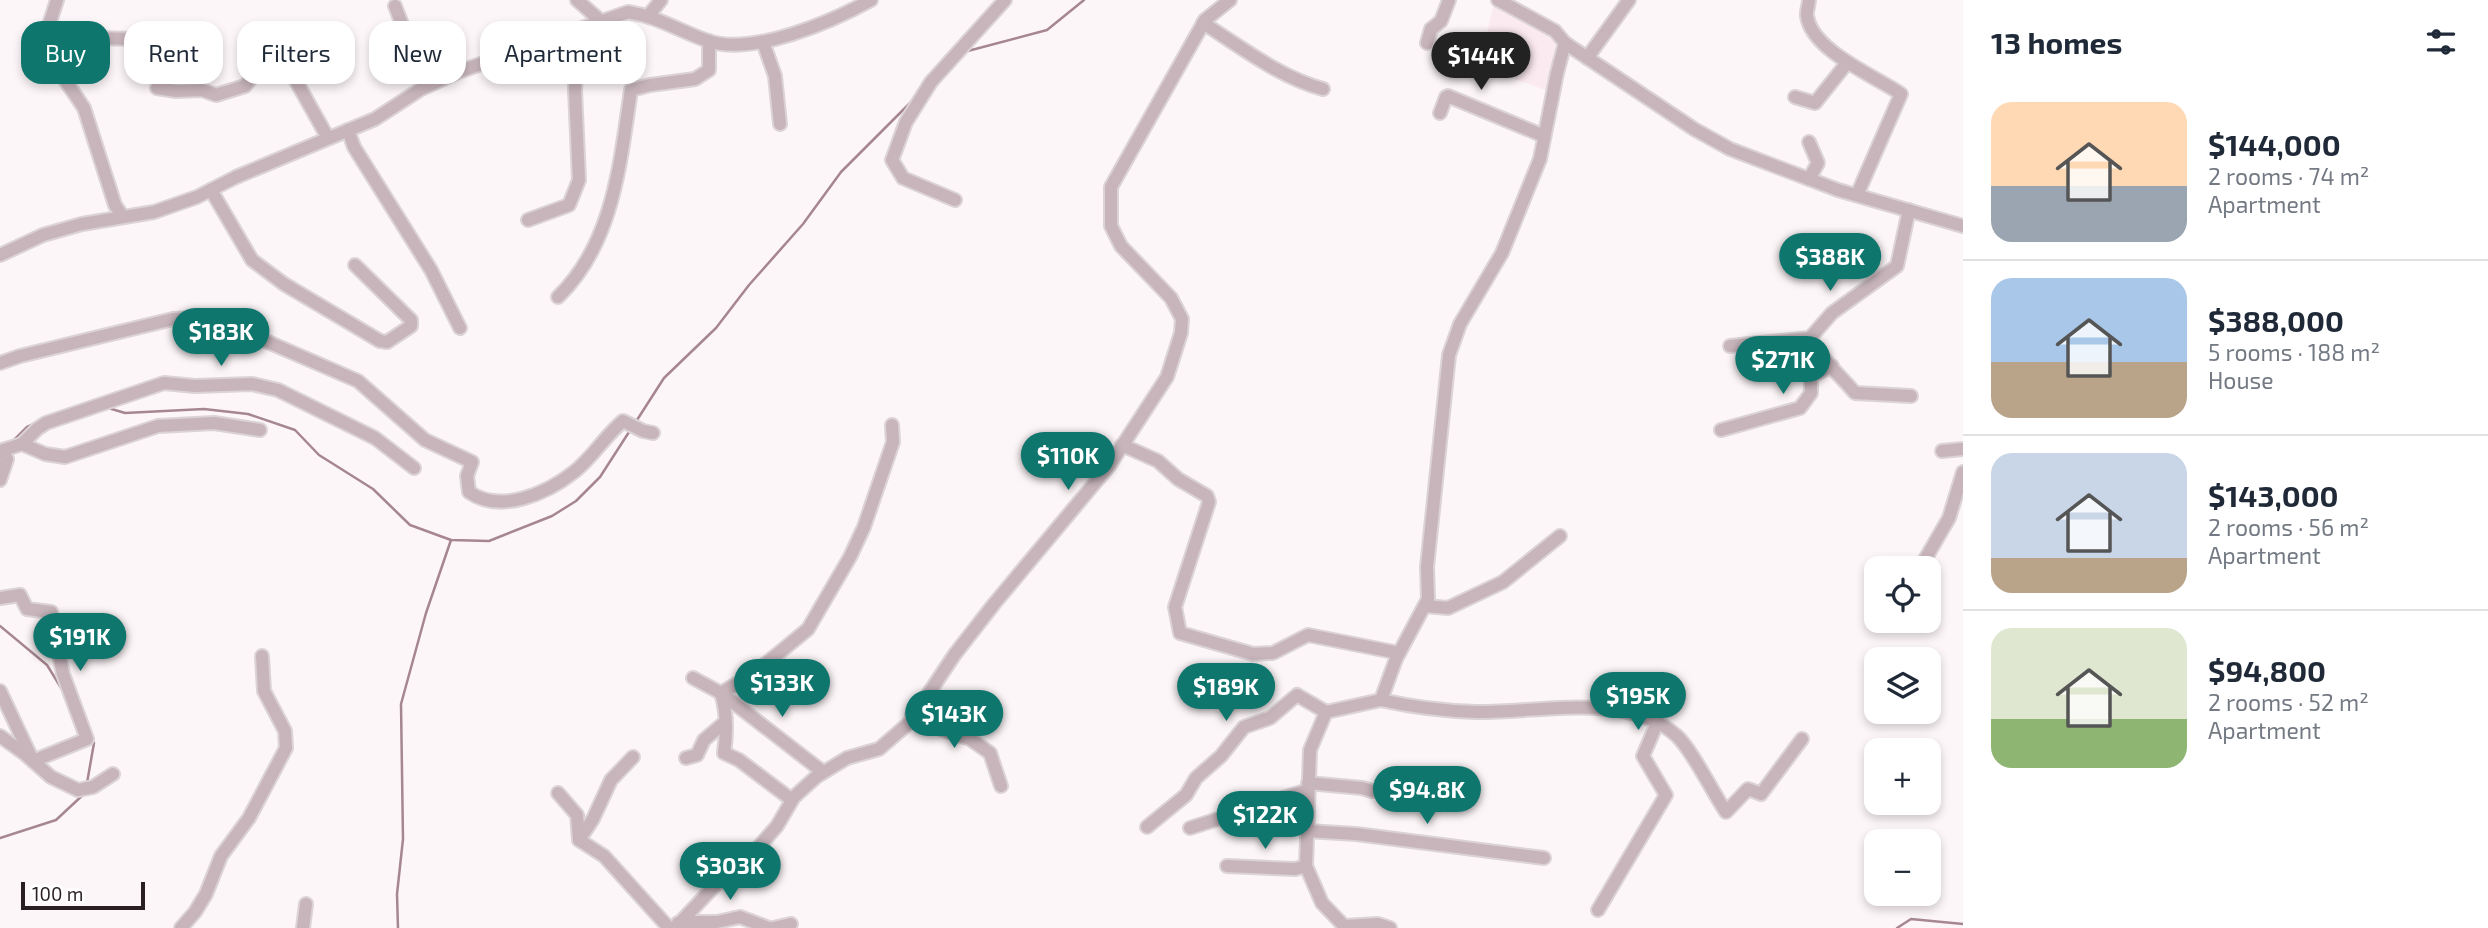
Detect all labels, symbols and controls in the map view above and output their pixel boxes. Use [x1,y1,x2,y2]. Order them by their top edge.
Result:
chip: Buy [21,21,110,84]
chip: Rent [124,21,223,84]
chip: Filters [237,21,355,84]
chip: New [369,21,466,84]
chip: Apartment [480,21,646,84]
icon: filters [2422,23,2460,61]
text: 13 homes [1991,24,2122,60]
pin: $144K [1432,32,1530,92]
text: $144K [1447,41,1515,69]
text: $144,000 [2208,126,2341,162]
icon: home [2047,130,2131,214]
text: 2 rooms · 74 m² [2208,162,2369,190]
text: Apartment [2208,190,2321,218]
pin: $388K [1781,233,1879,293]
text: $388K [1795,242,1865,270]
text: $388,000 [2208,302,2344,338]
icon: home [2047,306,2131,390]
pin: $183K [172,308,270,368]
text: $183K [188,317,254,345]
pin: $271K [1734,336,1832,396]
text: 5 rooms · 188 m² [2208,338,2380,366]
text: $271K [1751,345,1815,373]
text: House [2208,366,2274,394]
pin: $110K [1019,433,1117,492]
text: $110K [1037,441,1099,469]
text: $143,000 [2208,477,2339,513]
icon: home [2047,481,2131,565]
text: 2 rooms · 56 m² [2208,513,2369,541]
text: Apartment [2208,541,2321,569]
map controls [1864,556,1941,906]
button: locate [1864,556,1941,633]
pin: $191K [31,614,129,673]
text: $191K [49,622,111,650]
button: layers [1864,647,1941,724]
text: $94,800 [2208,652,2326,688]
icon: home [2047,656,2131,740]
pin: $133K [733,660,831,719]
pin: $189K [1177,664,1275,723]
text: $133K [750,668,814,696]
text: $189K [1193,672,1259,700]
pin: $195K [1589,672,1687,732]
text: $195K [1606,681,1670,709]
text: 2 rooms · 52 m² [2208,688,2369,716]
pin: $143K [905,690,1003,750]
text: $143K [921,699,987,727]
text: Apartment [2208,716,2321,744]
button: + [1864,738,1941,815]
pin: $94.8K [1370,766,1484,826]
text: $94.8K [1389,775,1465,803]
pin: $122K [1216,792,1314,851]
text: $122K [1233,800,1297,828]
button: − [1864,829,1941,906]
pin: $303K [681,842,779,902]
text: $303K [696,851,764,879]
scale bar [21,879,145,911]
text: 100 m [32,882,83,905]

